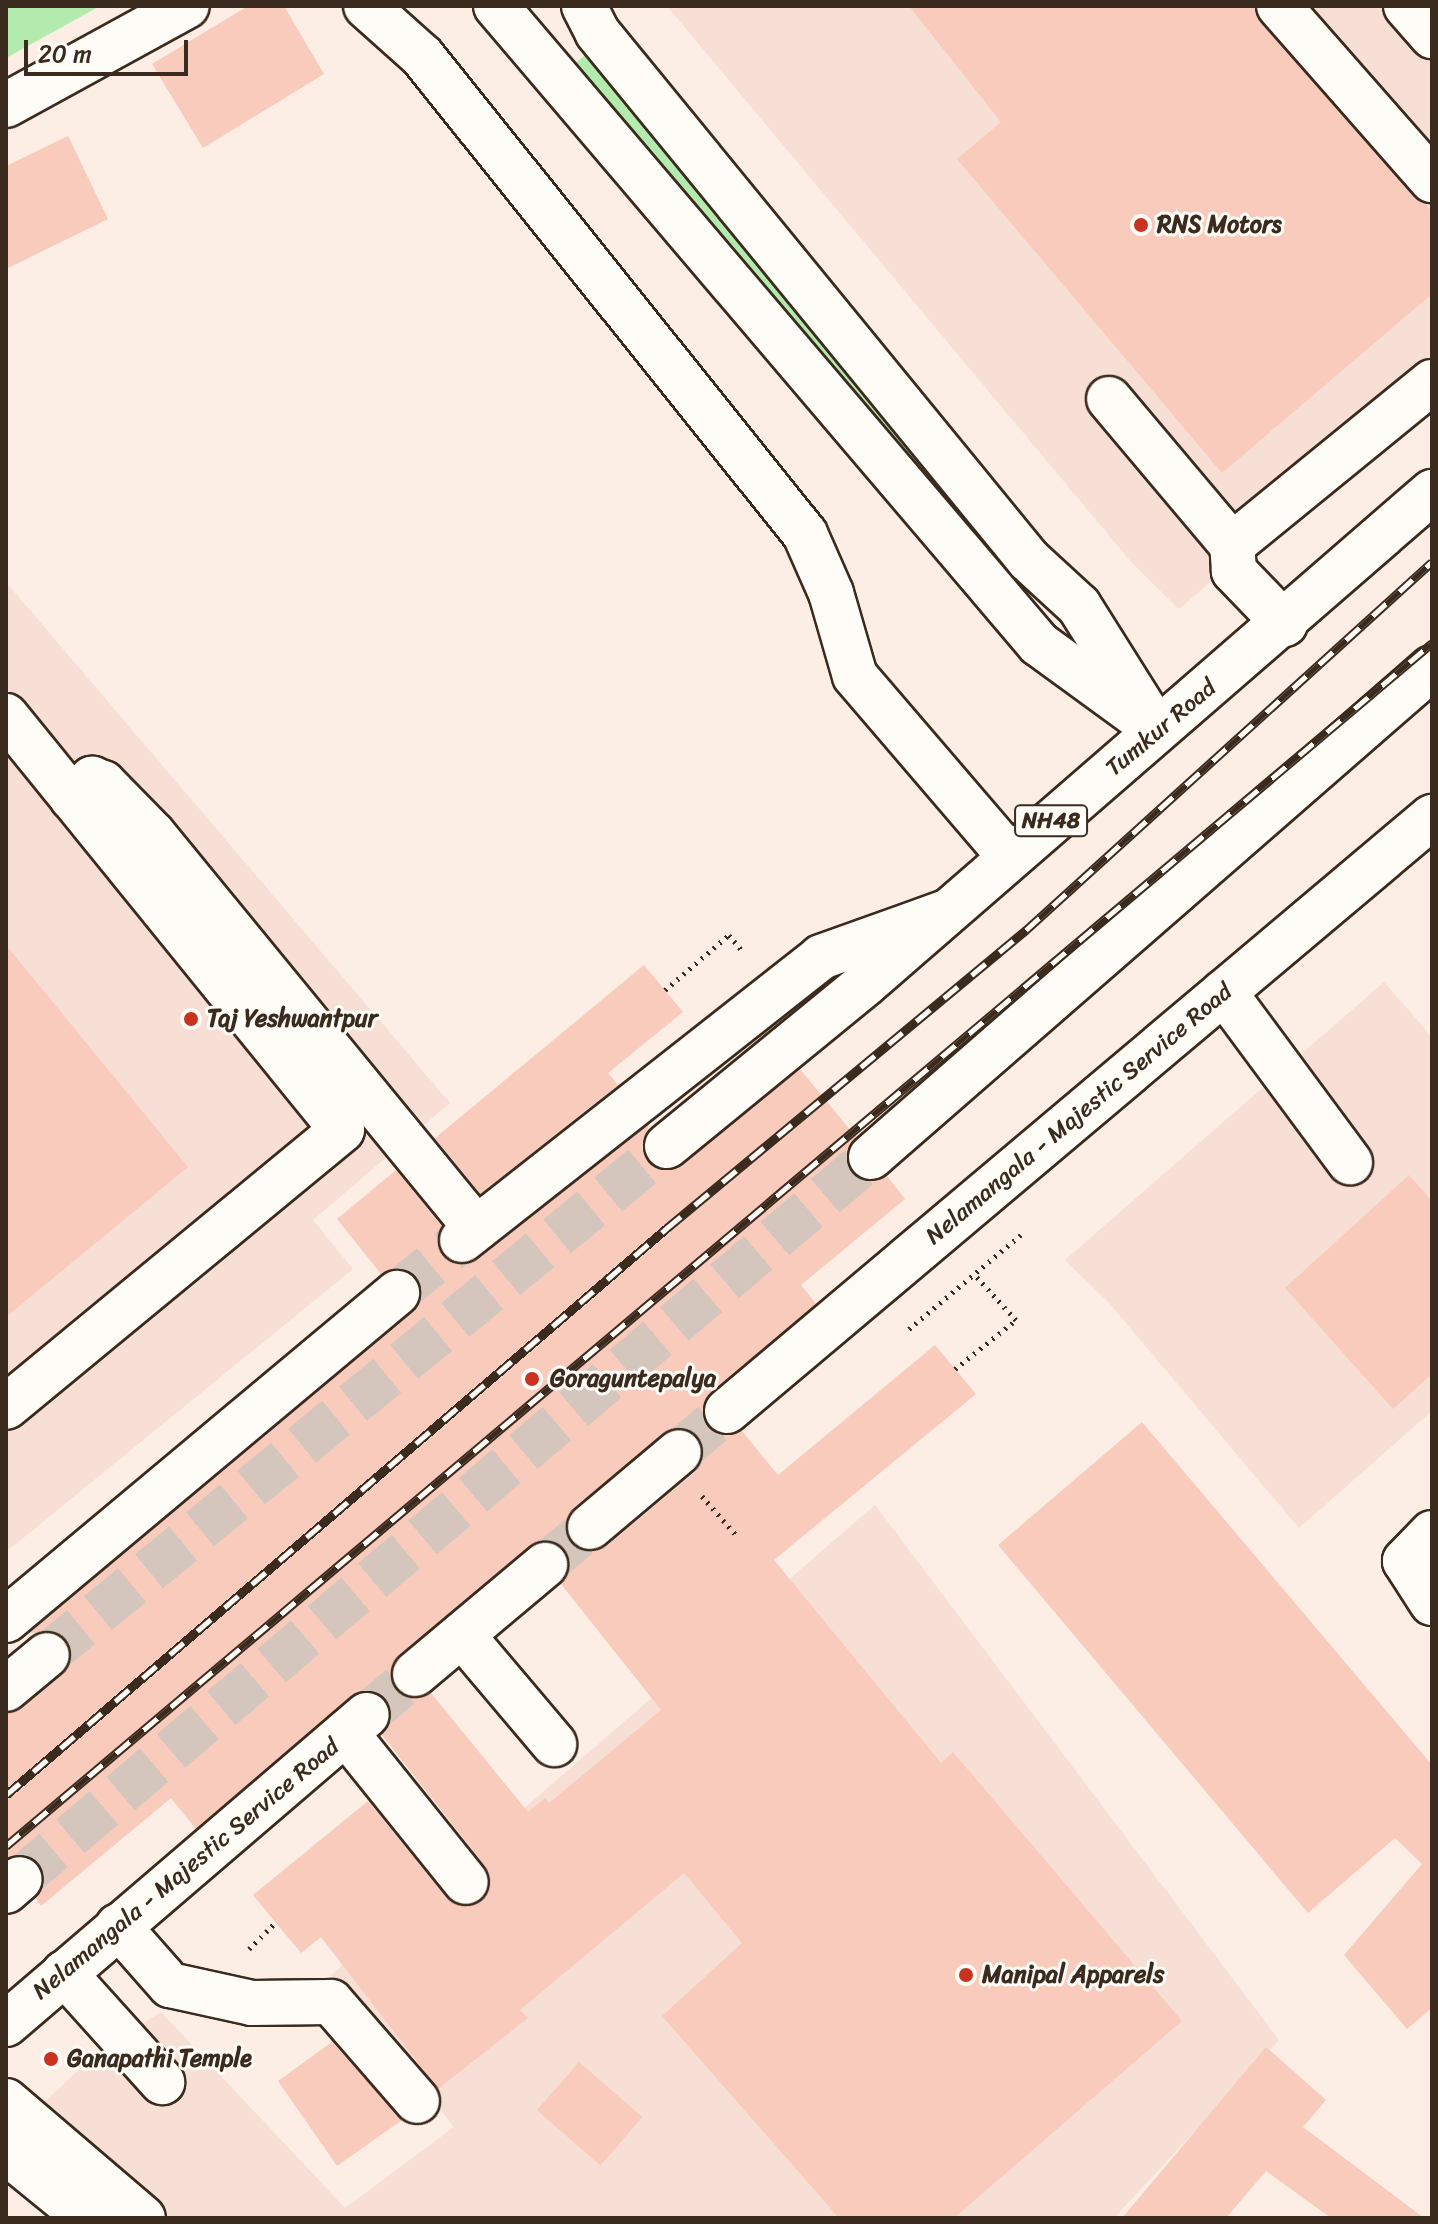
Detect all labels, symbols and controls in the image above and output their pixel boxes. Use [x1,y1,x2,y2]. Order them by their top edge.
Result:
scale bar [28,24,192,74]
text: 20 m [38,33,92,75]
place label: RNS Motors [1157,211,1282,239]
marker: RNS Motors [1132,216,1150,234]
street label: Tumkur Road [1100,673,1222,783]
road number: NH48 [1013,803,1089,839]
street label: Nelamangala - Majestic Service Road [920,977,1238,1251]
place label: Taj Yeshwantpur [207,1005,378,1033]
marker: Taj Yeshwantpur [182,1010,200,1028]
place label: Goraguntepalya [550,1365,716,1393]
marker: Goraguntepalya [521,1368,543,1390]
street label: Nelamangala - Majestic Service Road [27,1732,345,2006]
place label: Manipal Apparels [982,1961,1164,1989]
marker: Manipal Apparels [957,1966,975,1984]
place label: Ganapathi Temple [67,2045,253,2073]
marker: Ganapathi Temple [42,2050,60,2068]

